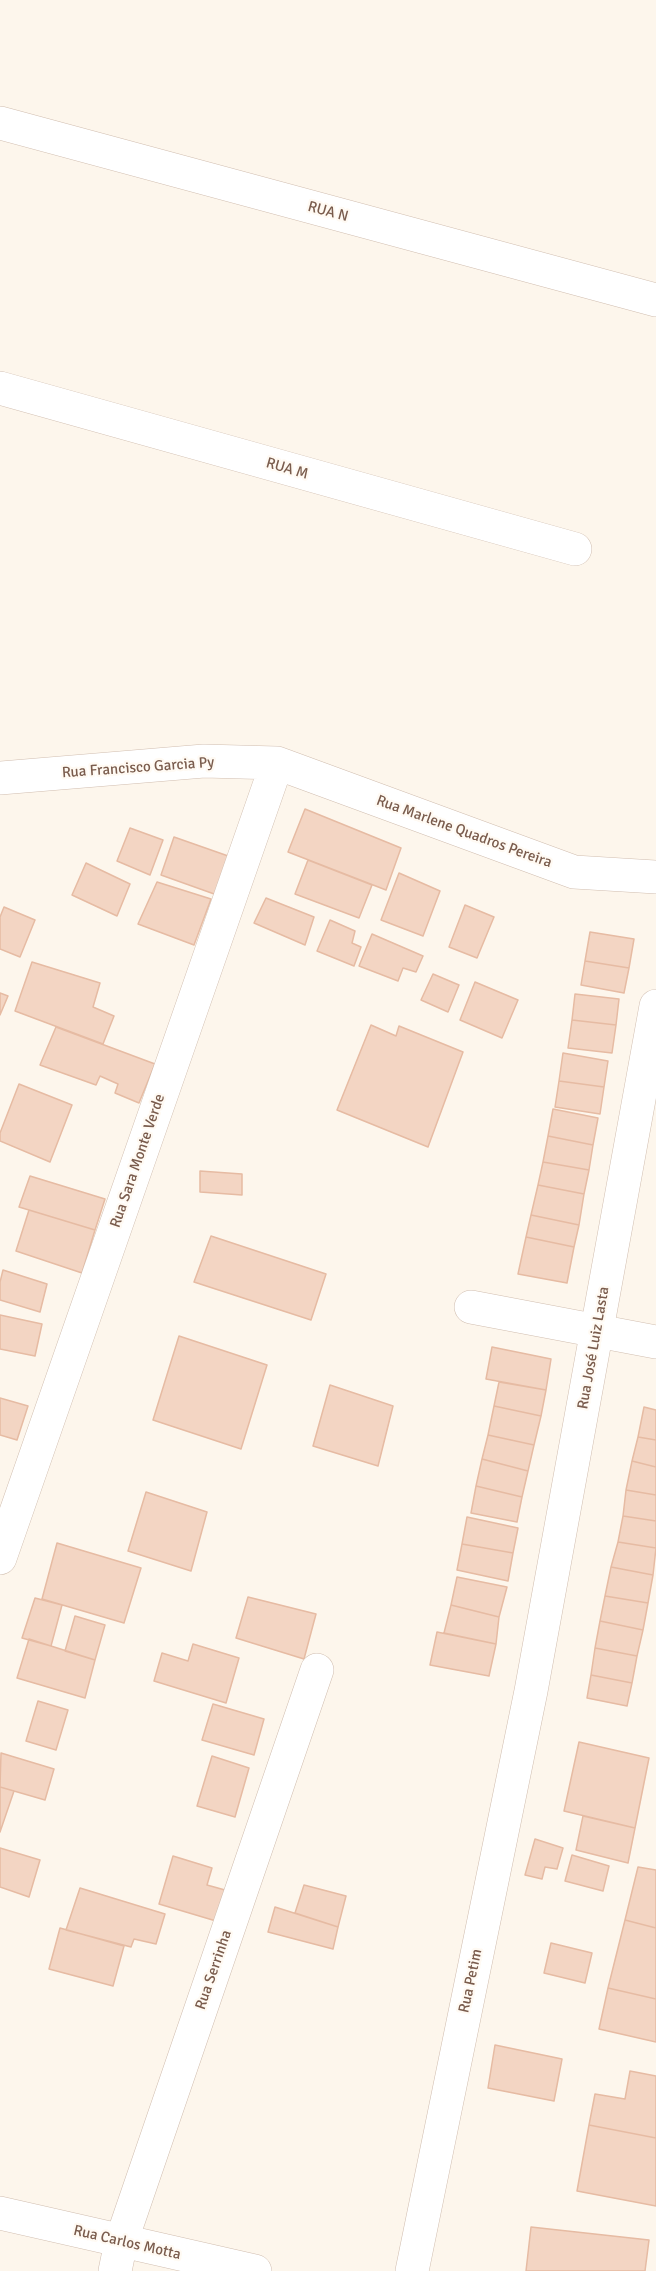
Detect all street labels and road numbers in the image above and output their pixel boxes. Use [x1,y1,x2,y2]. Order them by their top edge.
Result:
street label: RUA N [306,198,350,226]
street label: RUA M [264,454,310,484]
street label: Rua Francisco Garcia Py [61,754,215,782]
street label: Rua Marlene Quadros Pereira [374,792,554,872]
street label: Rua Sara Monte Verde [107,1092,169,1230]
street label: Rua José Luiz Lasta [574,1285,614,1411]
street label: Rua Serrinha [192,1928,236,2012]
street label: Rua Petim [455,1947,487,2015]
street label: Rua Carlos Motta [72,2222,182,2264]

